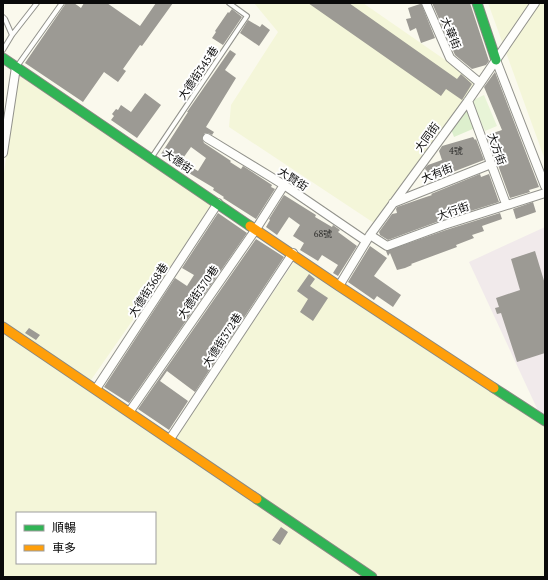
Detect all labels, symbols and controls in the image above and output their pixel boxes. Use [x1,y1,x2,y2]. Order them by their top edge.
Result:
street label: 大華街 [438,15,464,51]
street label: 大德街345巷 [175,44,221,102]
street label: 大同街 [412,120,442,154]
street label: 大方街 [485,131,509,167]
house number: 4號 [449,145,463,157]
street label: 大德街 [160,146,196,176]
street label: 大有街 [419,160,455,186]
street label: 大賢街 [275,164,311,194]
street label: 大行街 [435,199,471,223]
house number: 68號 [314,228,332,240]
street label: 大德街368巷 [125,260,171,320]
street label: 大德街370巷 [175,263,221,321]
street label: 大德街372巷 [199,310,245,370]
legend [16,512,156,564]
text: 順暢 [52,520,76,535]
text: 車多 [52,540,76,555]

